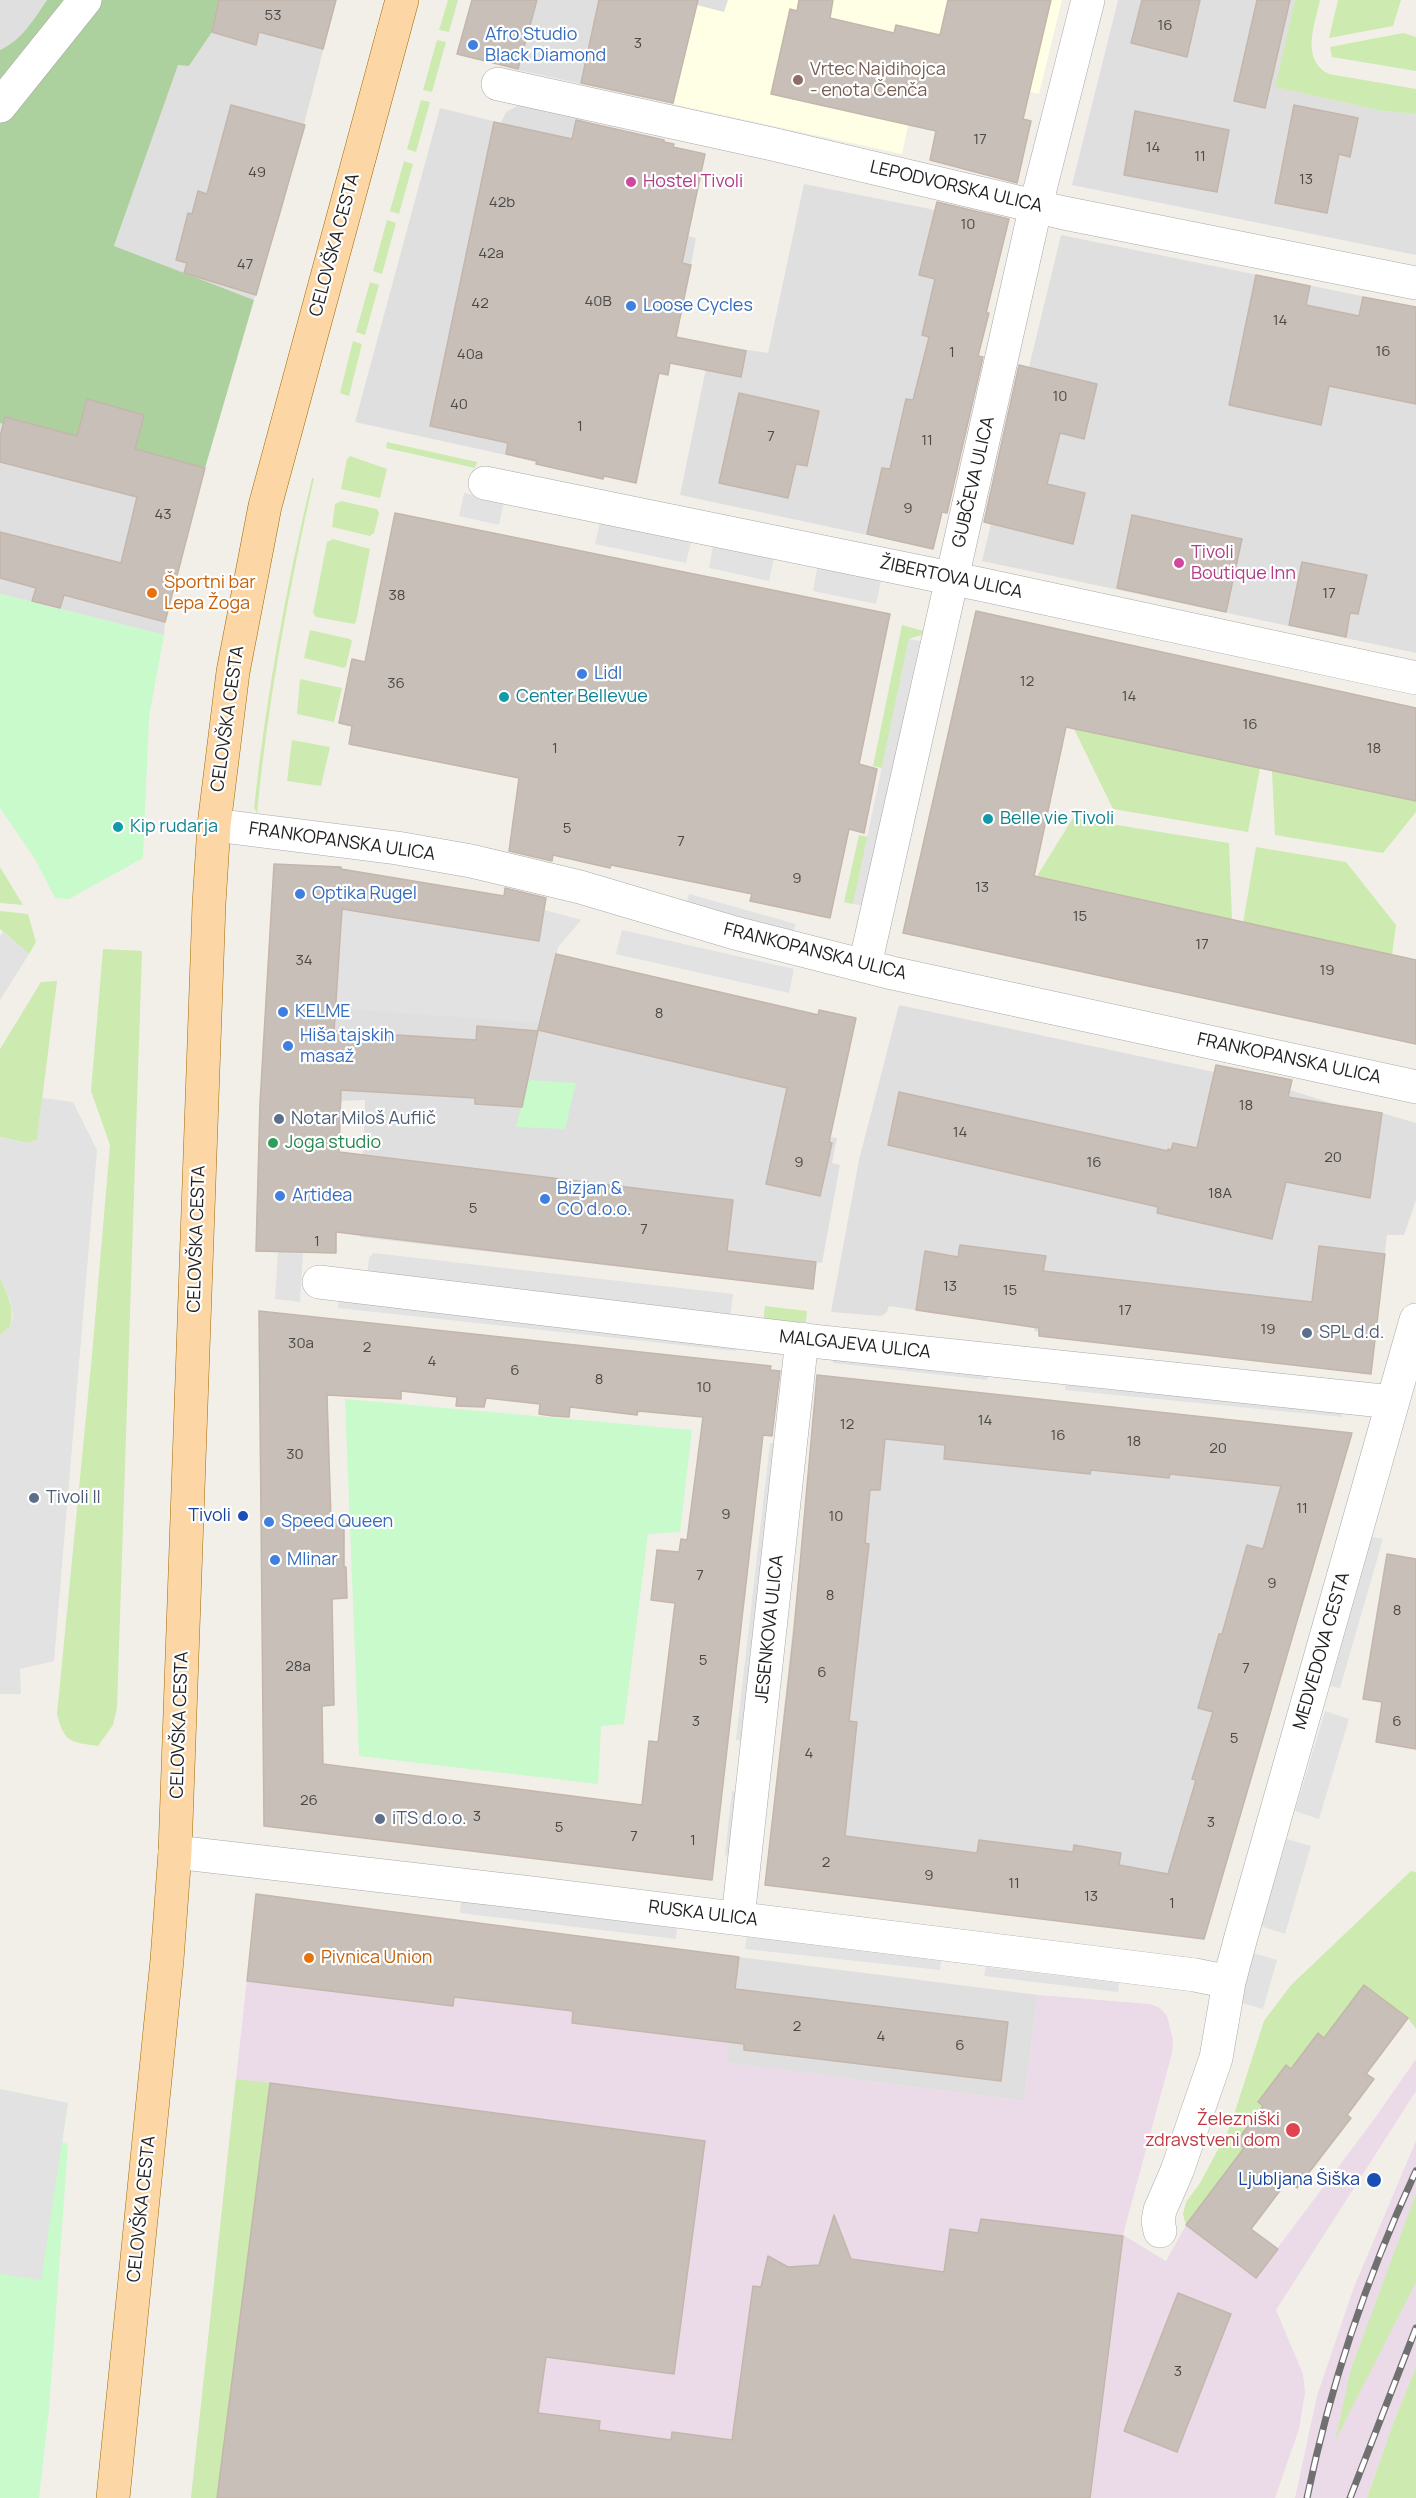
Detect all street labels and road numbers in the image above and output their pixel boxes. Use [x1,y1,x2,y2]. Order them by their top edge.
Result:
street label: LEPODVORSKA ULICA [868,157,1044,217]
street label: CELOVŠKA CESTA [306,171,364,319]
street label: GUBČEVA ULICA [948,414,1000,550]
street label: ŽIBERTOVA ULICA [878,552,1024,604]
street label: CELOVŠKA CESTA [207,645,249,793]
street label: FRANKOPANSKA ULICA [248,818,436,866]
street label: FRANKOPANSKA ULICA [721,919,909,985]
street label: FRANKOPANSKA ULICA [1195,1029,1383,1089]
street label: CELOVŠKA CESTA [184,1165,210,1313]
street label: MALGAJEVA ULICA [778,1326,932,1364]
street label: JESENKOVA ULICA [751,1554,789,1704]
street label: MEDVEDOVA CESTA [1289,1570,1355,1732]
street label: CELOVŠKA CESTA [167,1651,193,1799]
street label: RUSKA ULICA [647,1897,759,1931]
street label: CELOVŠKA CESTA [124,2135,160,2283]

